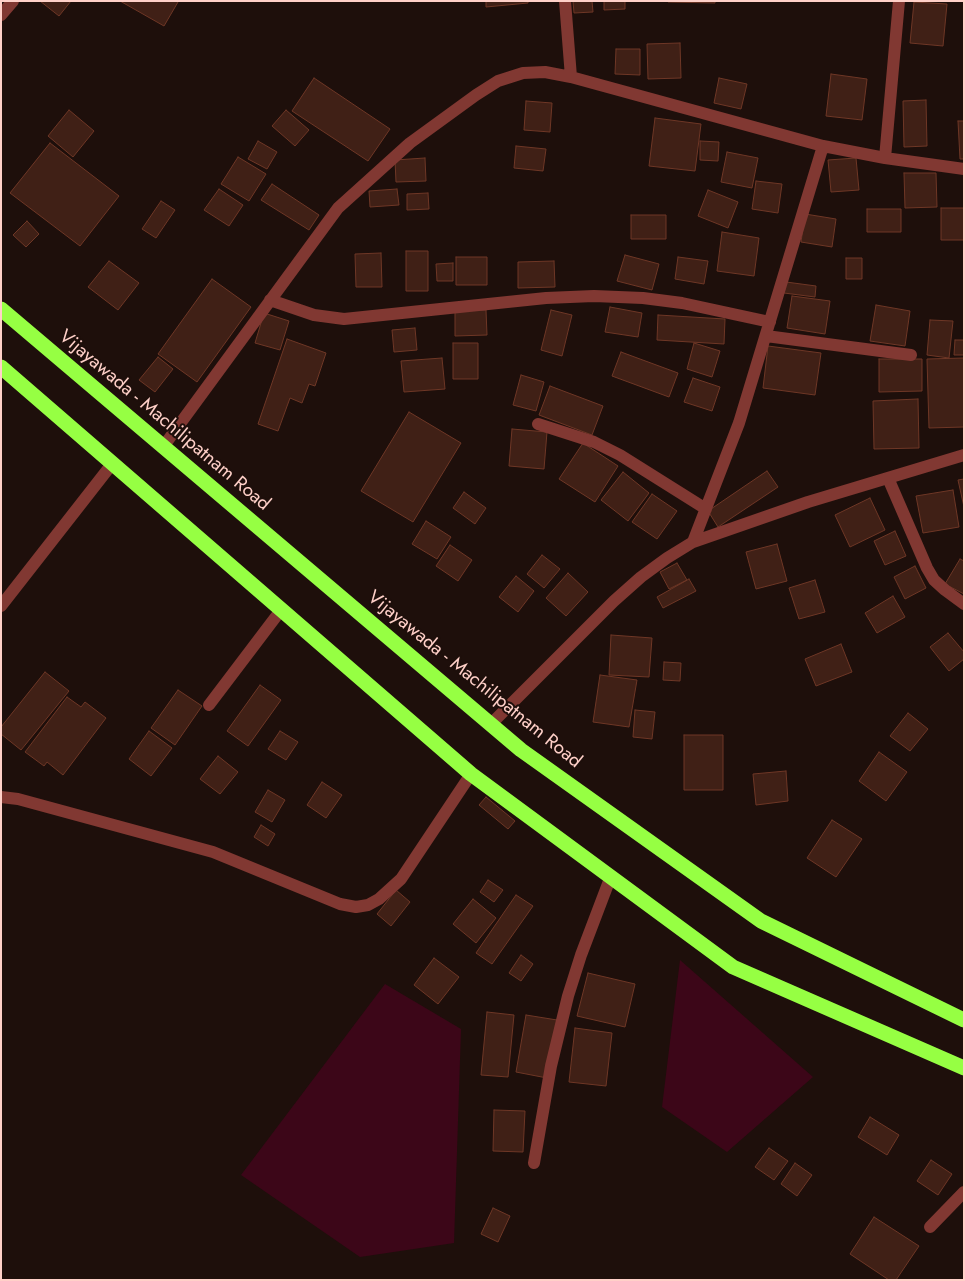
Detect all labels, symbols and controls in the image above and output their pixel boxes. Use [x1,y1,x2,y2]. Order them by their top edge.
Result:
street label: Vijayawada - Machilipatnam Road [54,326,274,516]
street label: Vijayawada - Machilipatnam Road [362,586,586,774]

